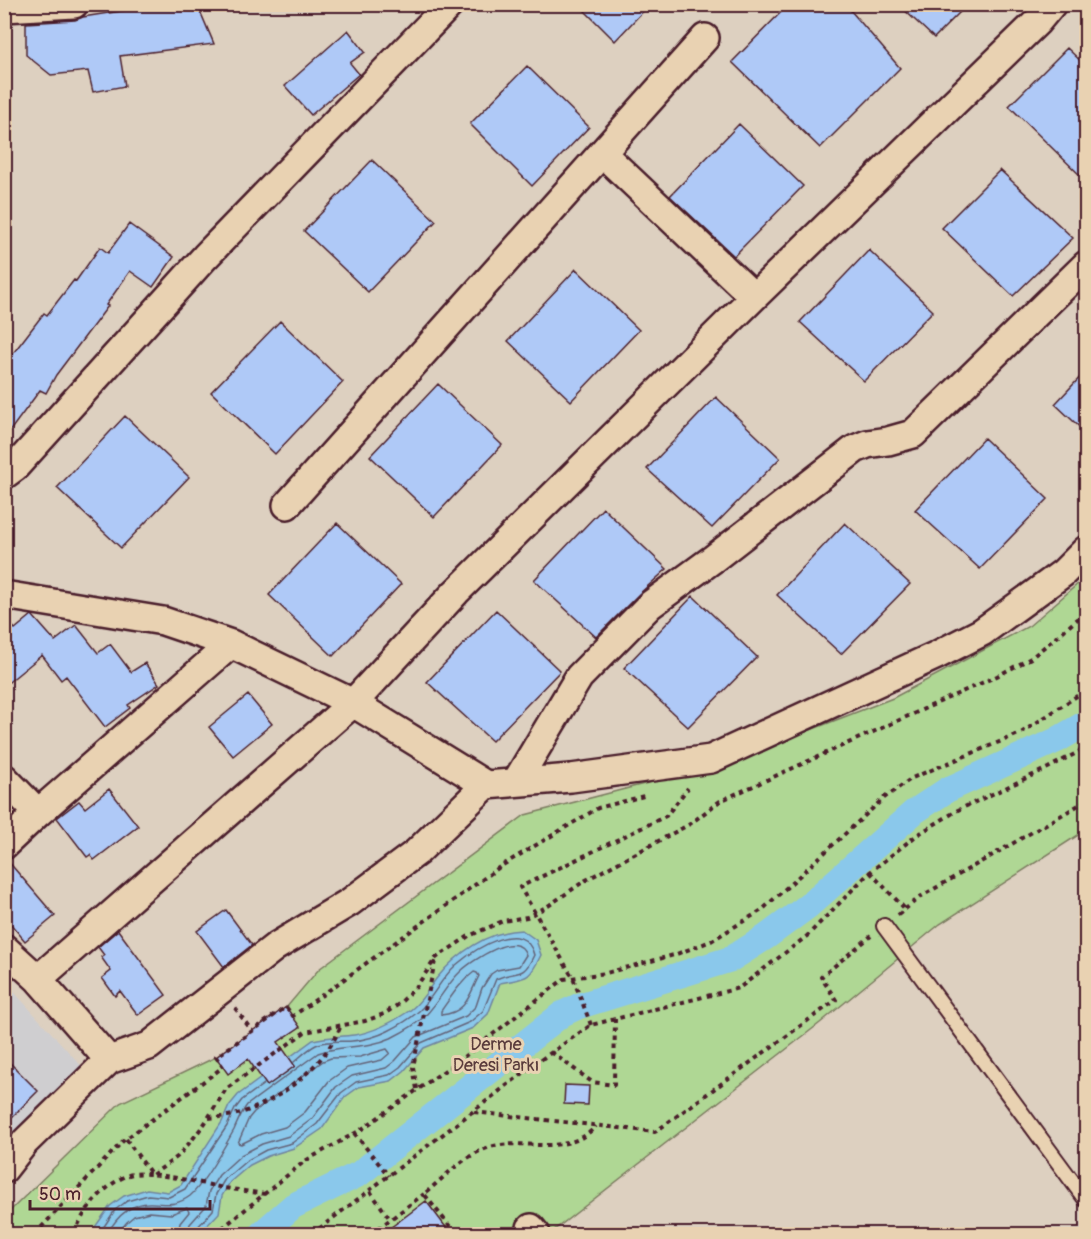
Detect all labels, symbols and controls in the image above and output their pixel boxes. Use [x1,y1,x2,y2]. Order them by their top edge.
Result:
park label: Derme Deresi Parkı [453,1033,539,1077]
scale bar [30,1173,210,1211]
text: 50 m [39,1183,81,1206]

